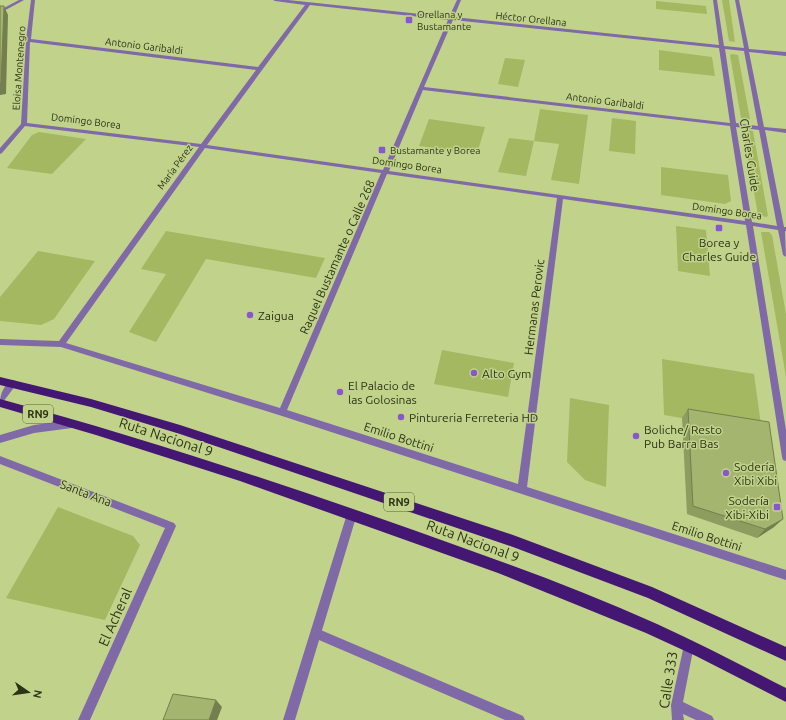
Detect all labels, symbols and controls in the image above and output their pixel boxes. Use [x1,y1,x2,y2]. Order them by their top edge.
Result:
place label: Orellana y Bustamante [417,9,471,32]
street label: Héctor Orellana [495,10,567,28]
marker: Orellana y Bustamante [404,15,414,25]
street label: Eloisa Montenegro [11,25,27,111]
street label: Antonio Garibaldi [105,36,183,56]
street label: Antonio Garibaldi [566,91,644,111]
street label: Domingo Borea [50,111,122,131]
street label: Charles Guide [738,117,762,193]
street label: María Pérez [155,142,195,192]
marker: Bustamante y Borea [377,145,387,155]
place label: Bustamante y Borea [390,145,480,156]
street label: Domingo Borea [371,155,443,175]
street label: Raquel Bustamante o Calle 268 [297,178,377,336]
street label: Domingo Borea [691,201,763,221]
marker: Borea y Charles Guide [714,223,724,233]
place label: Borea y Charles Guide [682,236,756,263]
street label: Hermanas Perovic [522,258,546,356]
place label: Zaigua [258,309,294,322]
marker: Zaigua [245,310,255,320]
place label: Alto Gym [482,367,531,380]
marker: Alto Gym [469,368,479,378]
place label: El Palacio de las Golosinas [348,379,417,406]
marker: El Palacio de las Golosinas [335,387,345,397]
road number: RN9 [23,405,53,423]
place label: Pintureria Ferreteria HD [409,411,538,424]
marker: Pintureria Ferreteria HD [396,412,406,422]
street label: Ruta Nacional 9 [117,414,215,460]
street label: Emilio Bottini [362,420,436,454]
place label: Boliche/ Resto Pub Barra Bas [644,423,722,450]
marker: Boliche/ Resto Pub Barra Bas [631,431,641,441]
place label: Sodería Xibi Xibi [734,460,777,487]
marker: Sodería Xibi Xibi [721,468,731,478]
street label: Santa Ana [59,477,113,509]
road number: RN9 [384,493,414,511]
place label: Sodería Xibi-Xibi [725,494,769,521]
marker: Sodería Xibi-Xibi [772,502,782,512]
street label: Ruta Nacional 9 [424,517,522,565]
street label: Emilio Bottini [670,519,744,553]
street label: El Acheral [95,585,135,649]
street label: Calle 333 [656,650,680,710]
north arrow [8,672,48,712]
text: N [31,689,45,700]

